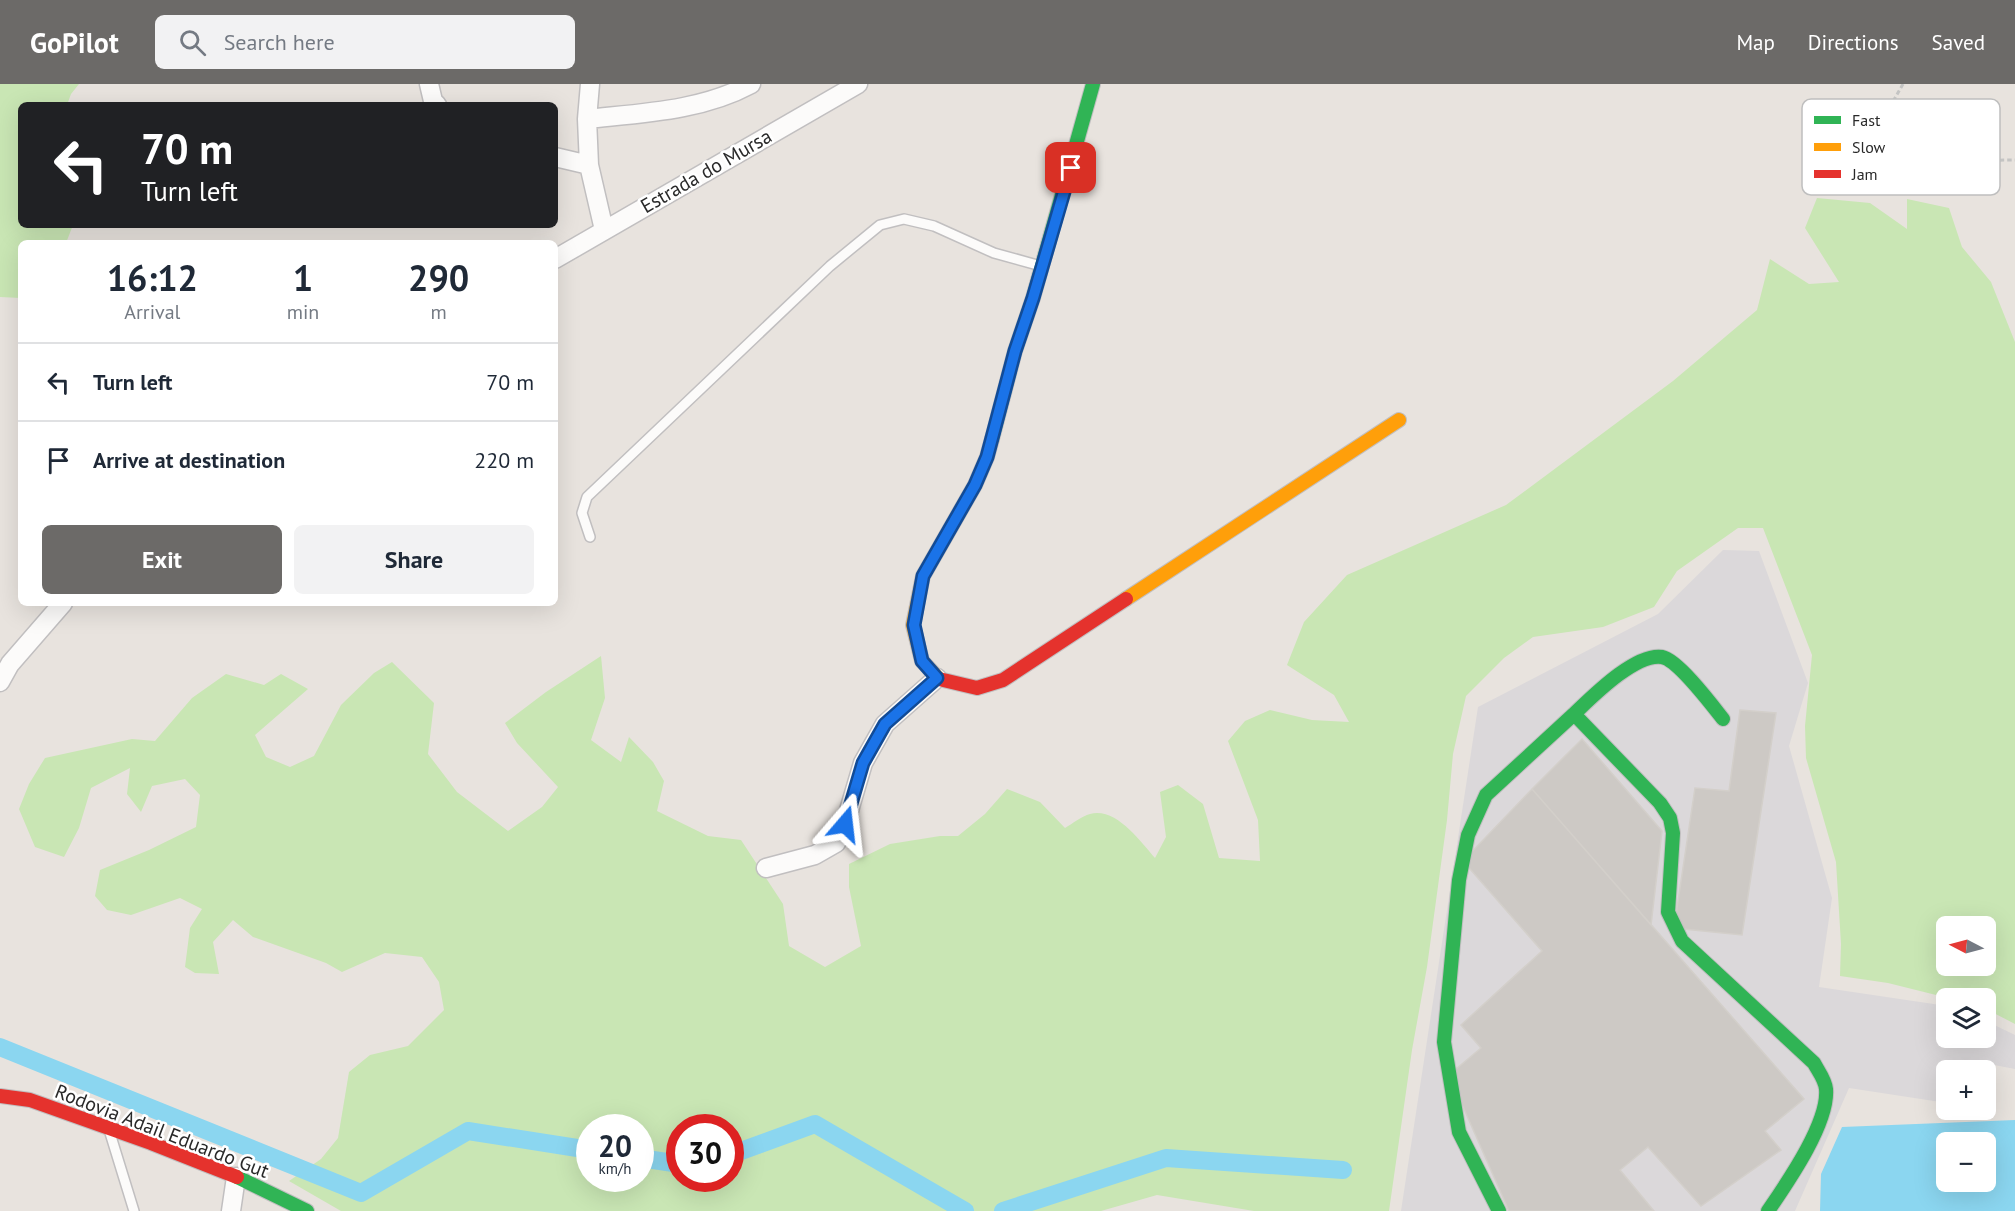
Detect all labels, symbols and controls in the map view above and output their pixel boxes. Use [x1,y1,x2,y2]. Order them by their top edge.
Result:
search box [155,15,575,69]
text: GoPilot [30,24,119,61]
icon: search [176,26,209,59]
text: Search here [224,28,335,56]
text: Map [1736,29,1775,56]
text: Directions [1808,29,1899,56]
text: Saved [1932,29,1985,56]
legend [1802,99,2000,195]
text: Fast [1852,110,1881,130]
text: 70 m [141,121,233,176]
street label: Estrada do Mursa [636,123,776,219]
icon: left [42,126,120,204]
text: Slow [1852,137,1886,157]
pin [1045,142,1096,193]
icon: arrive [1054,151,1087,184]
text: Jam [1851,164,1878,184]
text: Turn left [141,174,238,208]
text: 16:12 [107,254,198,301]
text: 1 [293,254,313,301]
text: 290 [408,254,469,301]
text: Arrival [124,299,180,325]
text: min [287,299,319,325]
text: m [431,299,447,325]
icon: left [42,366,75,399]
text: Turn left [93,368,173,396]
text: 70 m [486,368,534,396]
icon: arrive [42,444,75,477]
text: Arrive at destination [93,446,285,474]
text: 220 m [474,446,534,474]
button: Exit [42,525,282,594]
button: Share [294,525,534,594]
position arrow [813,792,877,856]
north arrow [1936,916,1996,976]
map controls [1936,916,1996,1192]
button: layers [1936,988,1996,1048]
button: + [1936,1060,1996,1120]
street label: Rodovia Adail Eduardo Gut [51,1078,273,1184]
speed limit sign: 30 [666,1114,744,1192]
text: 20 [598,1126,632,1165]
button: − [1936,1132,1996,1192]
text: km/h [599,1159,631,1178]

